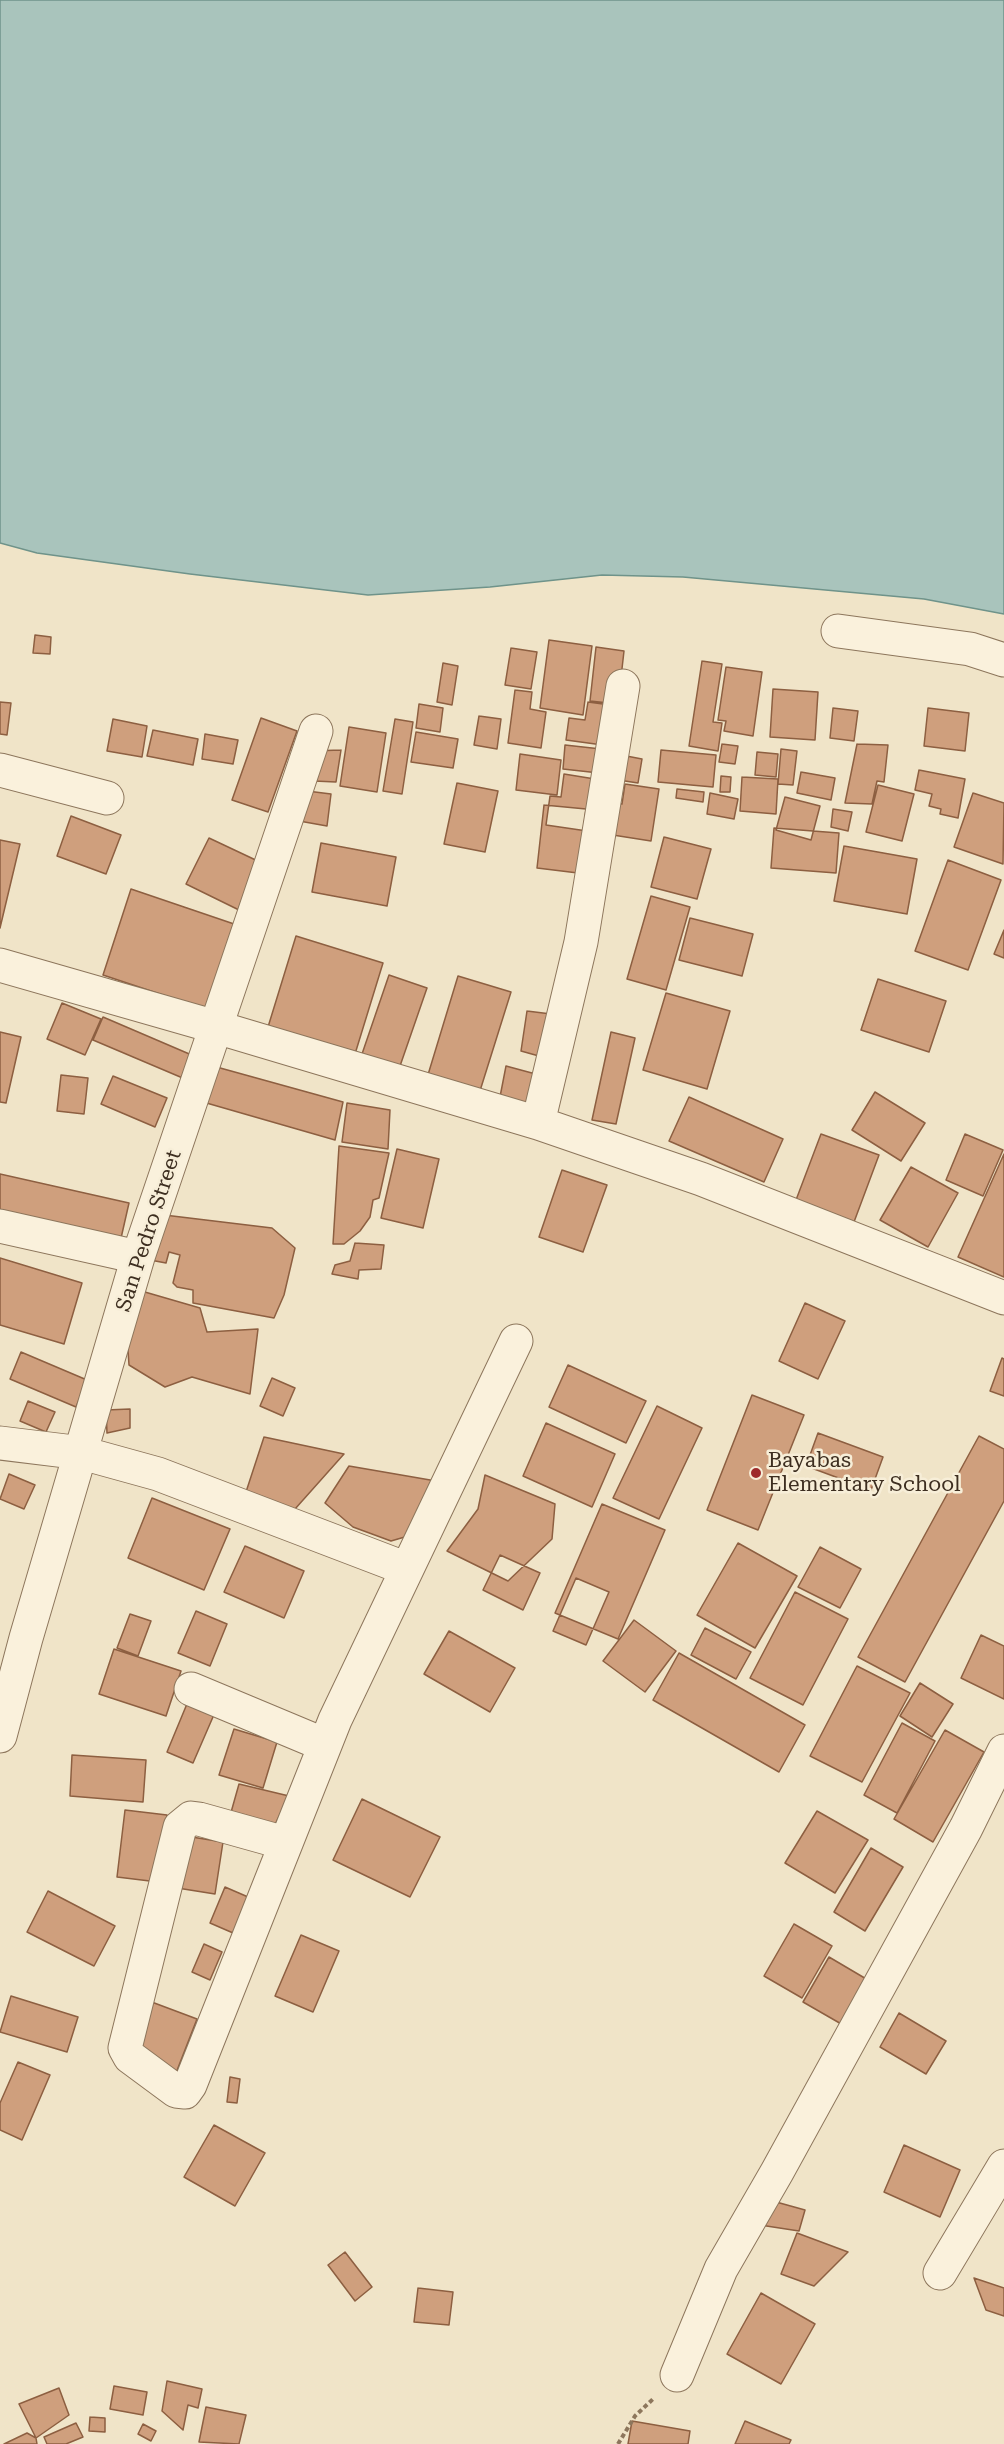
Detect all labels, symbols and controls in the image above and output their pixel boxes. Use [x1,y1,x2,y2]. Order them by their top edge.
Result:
street label: San Pedro Street [111,1147,187,1315]
place label: Bayabas Elementary School [768,1448,961,1498]
marker: Bayabas Elementary School [749,1466,763,1480]

